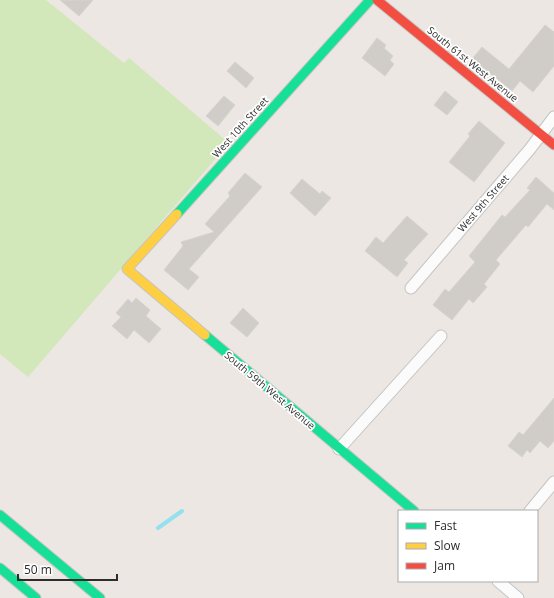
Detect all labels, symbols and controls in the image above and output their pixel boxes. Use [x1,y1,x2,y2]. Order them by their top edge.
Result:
street label: South 61st West Avenue [425,23,522,105]
street label: West 10th Street [209,93,271,160]
street label: West 9th Street [454,171,512,235]
street label: South 59th West Avenue [222,348,319,432]
legend [398,510,538,582]
text: Fast [434,517,457,534]
text: Slow [434,537,461,554]
scale bar [18,556,117,582]
text: Jam [433,557,455,574]
text: 50 m [24,561,52,578]

